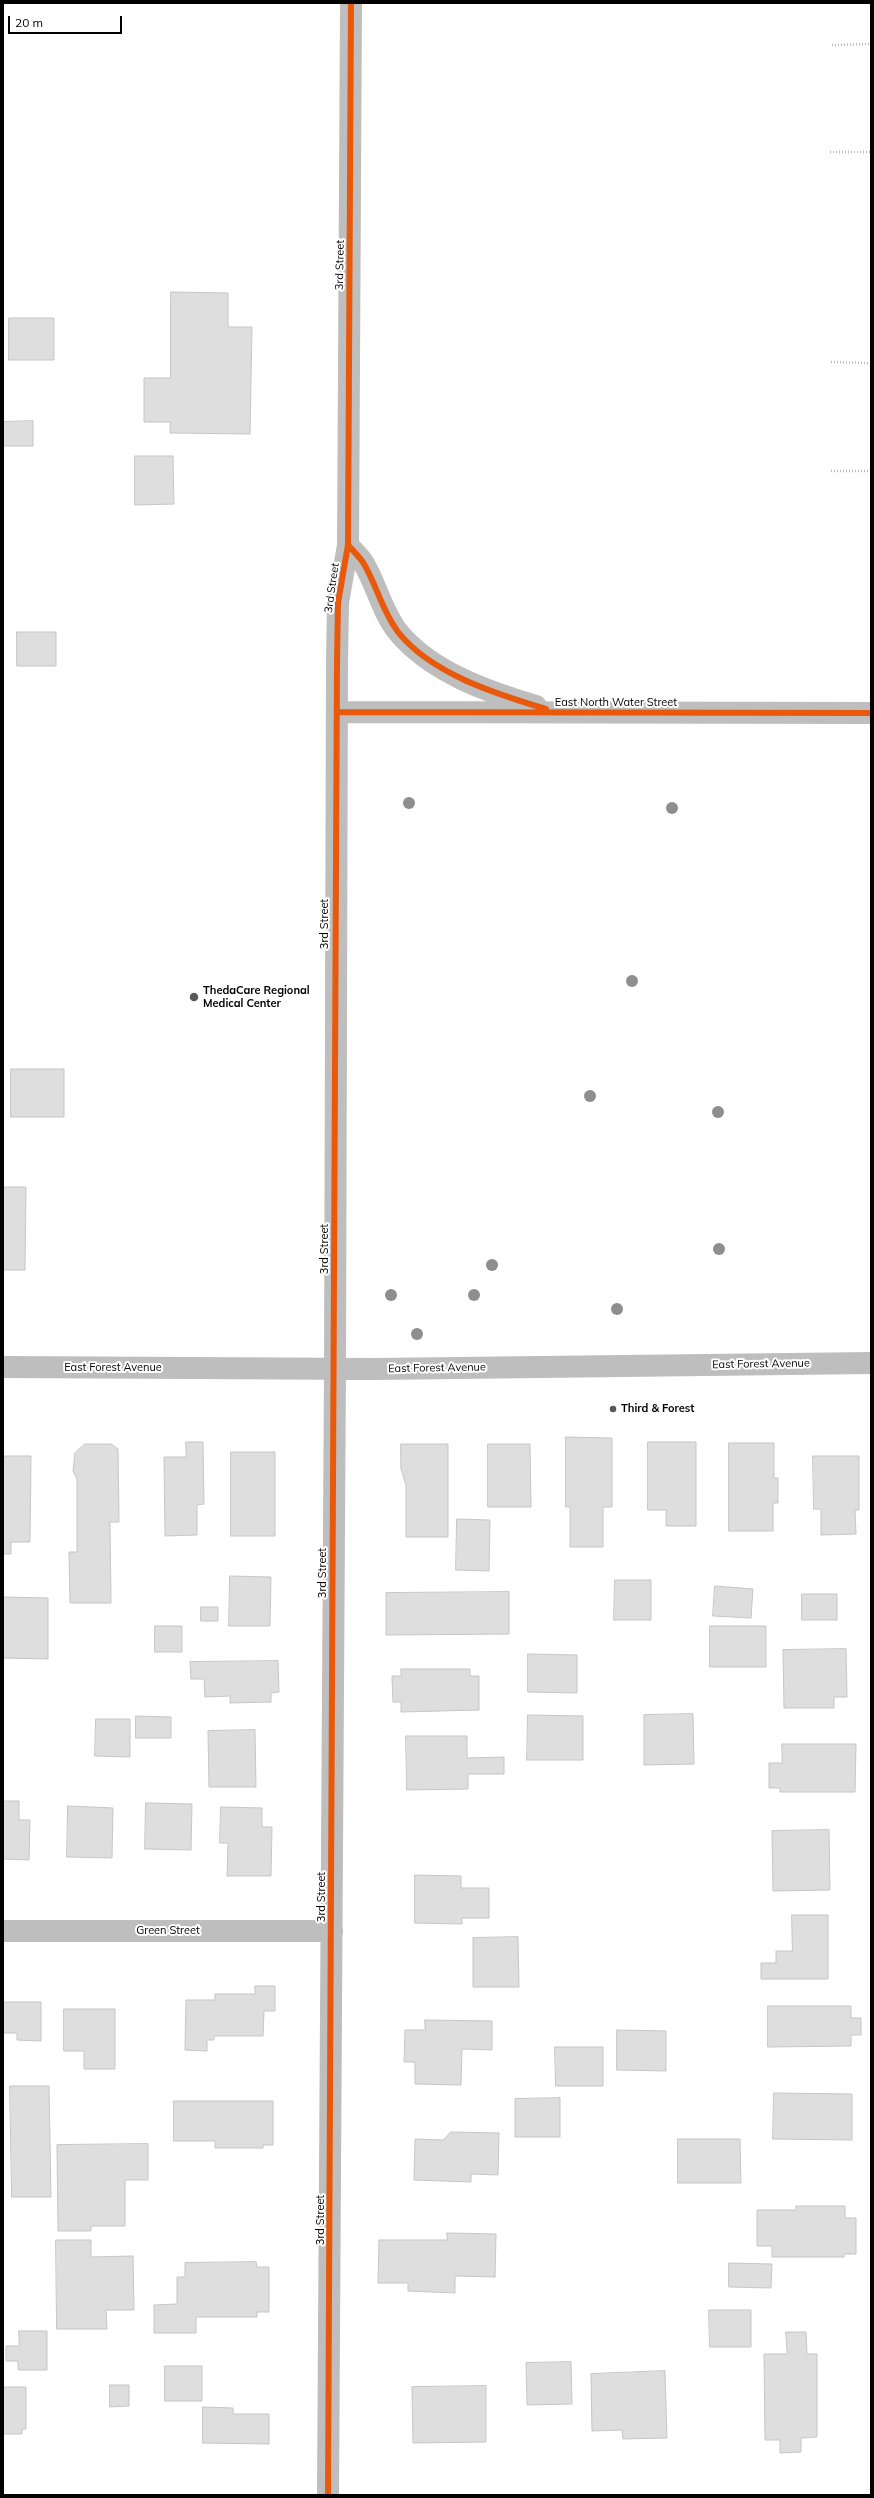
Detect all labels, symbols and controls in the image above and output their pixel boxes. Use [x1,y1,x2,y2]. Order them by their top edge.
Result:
scale bar [10,8,124,34]
text: 20 m [15,15,43,30]
street label: 3rd Street [333,240,347,290]
street label: 3rd Street [322,562,342,614]
street label: East North Water Street [555,696,677,710]
street label: 3rd Street [318,899,332,949]
place label: ThedaCare Regional Medical Center [203,984,310,1010]
marker: ThedaCare Regional Medical Center [188,991,200,1003]
street label: 3rd Street [318,1224,332,1274]
street label: East Forest Avenue [712,1357,810,1371]
street label: East Forest Avenue [64,1361,162,1375]
street label: East Forest Avenue [388,1361,486,1375]
place label: Third & Forest [621,1402,694,1416]
marker: Third & Forest [608,1404,618,1414]
street label: 3rd Street [316,1548,330,1598]
street label: 3rd Street [315,1872,329,1922]
street label: Green Street [136,1924,200,1938]
street label: 3rd Street [314,2195,328,2245]

